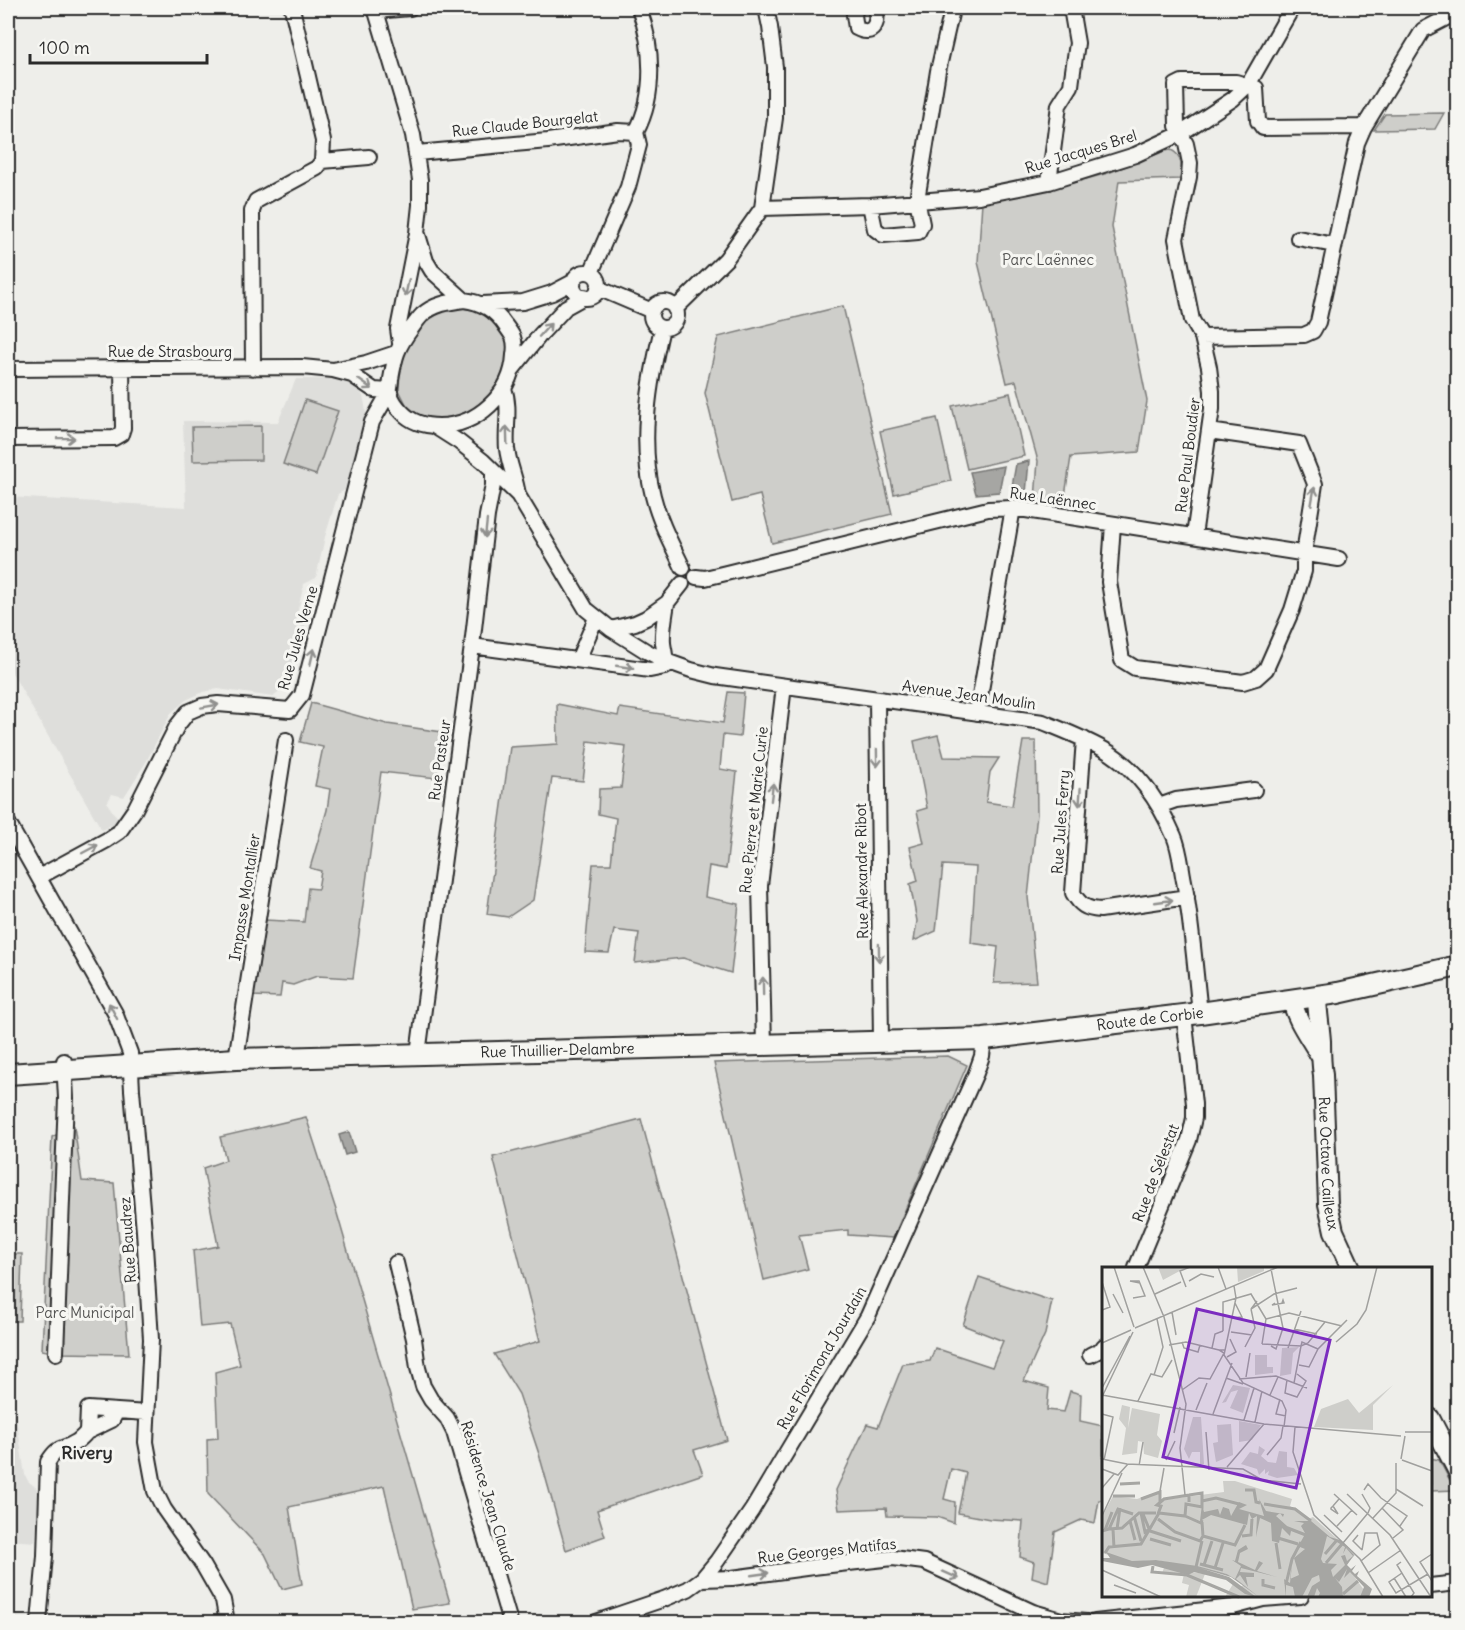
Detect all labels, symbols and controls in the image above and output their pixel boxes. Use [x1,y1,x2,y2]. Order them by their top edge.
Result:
scale bar [30,27,207,65]
text: 100 m [39,36,90,59]
street label: Rue Claude Bourgelat [451,106,599,141]
street label: Rue Jacques Brel [1023,126,1139,178]
park label: Parc Laënnec [1002,250,1094,269]
one-way arrow [401,278,412,297]
one-way arrow [538,323,552,338]
street label: Rue de Strasbourg [108,342,232,361]
one-way arrow [356,378,373,390]
street label: Rue Paul Boudier [1171,396,1204,514]
one-way arrow [501,426,512,446]
one-way arrow [55,432,75,444]
street label: Rue Laënnec [1008,483,1098,514]
one-way arrow [1308,486,1319,506]
one-way arrow [480,518,491,538]
street label: Rue Jules Verne [274,583,322,692]
one-way arrow [307,647,319,666]
one-way arrow [614,661,634,672]
street label: Avenue Jean Moulin [901,676,1038,713]
one-way arrow [199,700,219,711]
street label: Rue Pasteur [424,718,455,802]
street label: Rue Pierre et Marie Curie [735,725,772,895]
one-way arrow [872,747,883,767]
street label: Rue Jules Ferry [1047,769,1074,875]
one-way arrow [766,783,777,802]
one-way arrow [1074,787,1085,807]
street label: Rue Alexandre Ribot [851,803,872,939]
street label: Impasse Montallier [225,832,264,962]
one-way arrow [81,843,98,855]
one-way arrow [1154,895,1173,906]
one-way arrow [873,942,885,962]
one-way arrow [757,977,769,997]
one-way arrow [107,1002,118,1020]
street label: Route de Corbie [1095,1003,1205,1034]
street label: Rue Thuillier-Delambre [480,1038,635,1061]
street label: Rue Octave Cailleux [1315,1096,1344,1233]
street label: Rue de Sélestat [1128,1121,1183,1225]
street label: Rue Baudrez [115,1196,140,1284]
inset map [1102,1267,1432,1597]
street label: Rue Florimond Jourdain [773,1282,871,1433]
park label: Parc Municipal [36,1303,134,1322]
street label: Résidence Jean Claude [457,1419,520,1573]
district label: Rivery [61,1441,113,1464]
street label: Rue Georges Matifas [757,1534,897,1567]
one-way arrow [750,1568,770,1579]
one-way arrow [942,1569,960,1581]

